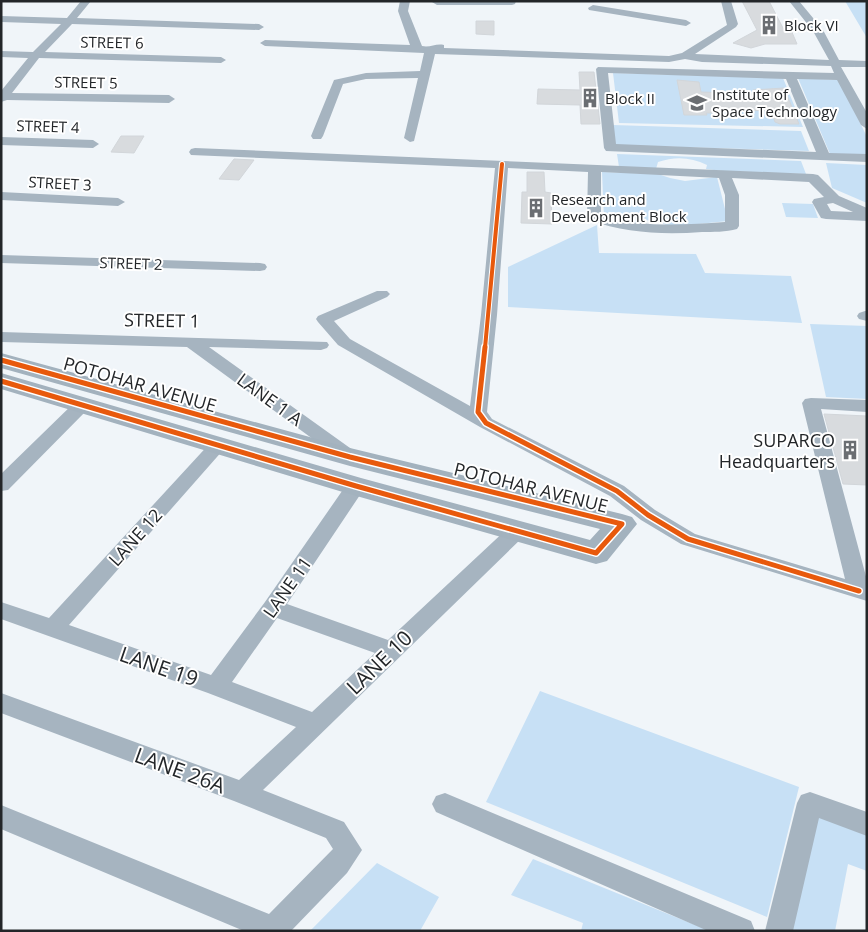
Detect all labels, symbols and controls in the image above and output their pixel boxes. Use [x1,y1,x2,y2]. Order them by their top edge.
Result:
building icon: Block VI [758,14,780,36]
place label: Block VI [784,15,839,35]
street label: STREET 6 [80,31,144,53]
street label: STREET 5 [54,71,118,93]
place label: Institute of Space Technology [712,84,837,121]
building icon: Block II [579,87,601,109]
place label: Block II [605,88,655,108]
school or university icon: Institute of Space Technology [686,92,708,114]
street label: STREET 4 [16,115,80,137]
street label: STREET 3 [28,171,92,195]
place label: Research and Development Block [551,189,687,226]
building icon: Research and Development Block [525,197,547,219]
street label: STREET 2 [99,252,163,274]
street label: STREET 1 [124,307,200,333]
street label: POTOHAR AVENUE [61,351,219,417]
street label: LANE 1 A [232,367,308,431]
place label: SUPARCO Headquarters [719,428,835,473]
building icon: SUPARCO Headquarters [839,439,861,461]
street label: POTOHAR AVENUE [451,456,611,518]
street label: LANE 12 [103,503,167,571]
street label: LANE 11 [257,552,317,622]
street label: LANE 10 [340,624,418,700]
street label: LANE 19 [116,640,202,692]
street label: LANE 26A [131,741,230,800]

